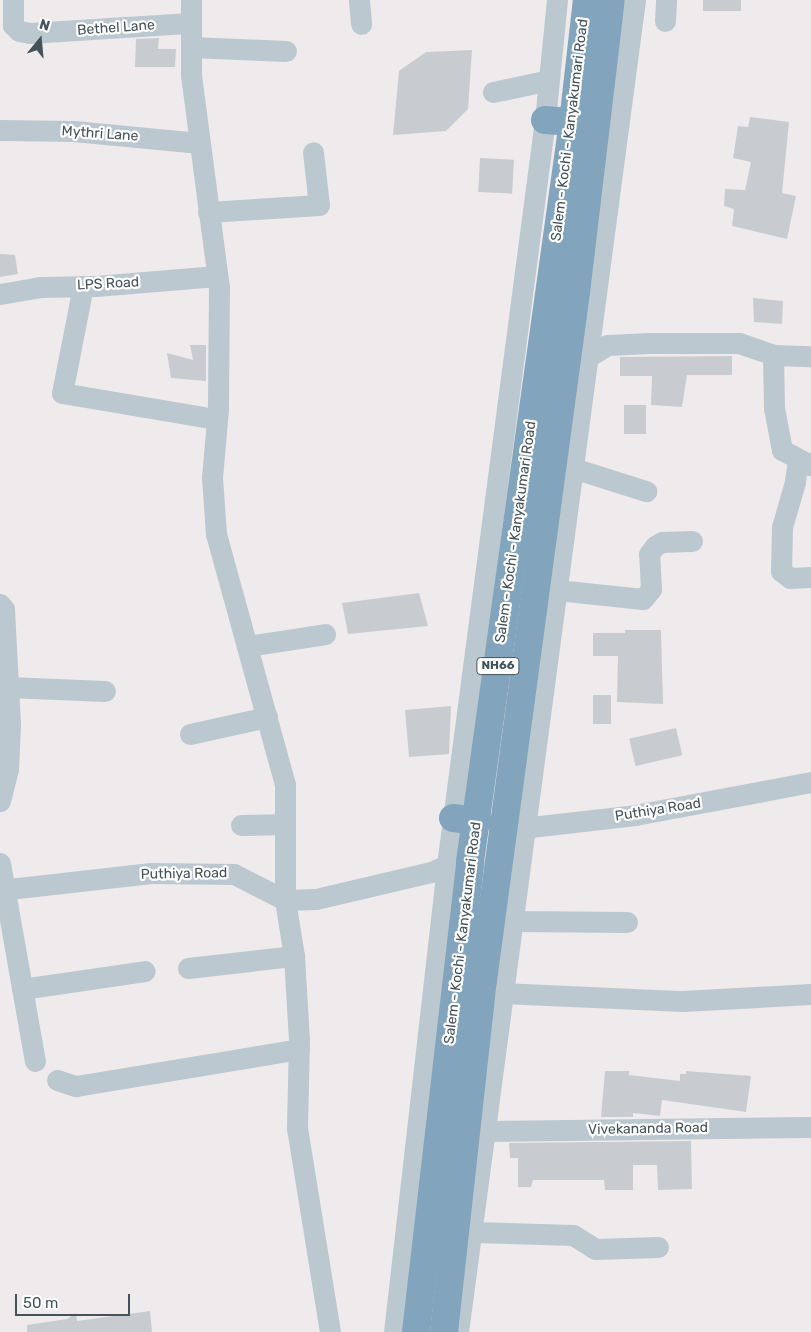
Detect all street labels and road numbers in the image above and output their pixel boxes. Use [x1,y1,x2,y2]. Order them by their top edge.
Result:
street label: Bethel Lane [77,17,155,39]
street label: Salem - Kochi - Kanyakumari Road [548,18,592,242]
street label: Mythri Lane [61,123,139,145]
street label: LPS Road [77,274,139,294]
street label: Salem - Kochi - Kanyakumari Road [492,420,540,644]
road number: NH66 [476,656,520,676]
street label: Puthiya Road [614,795,702,825]
street label: Salem - Kochi - Kanyakumari Road [441,821,485,1045]
street label: Puthiya Road [141,865,227,883]
street label: Vivekananda Road [588,1120,708,1138]

